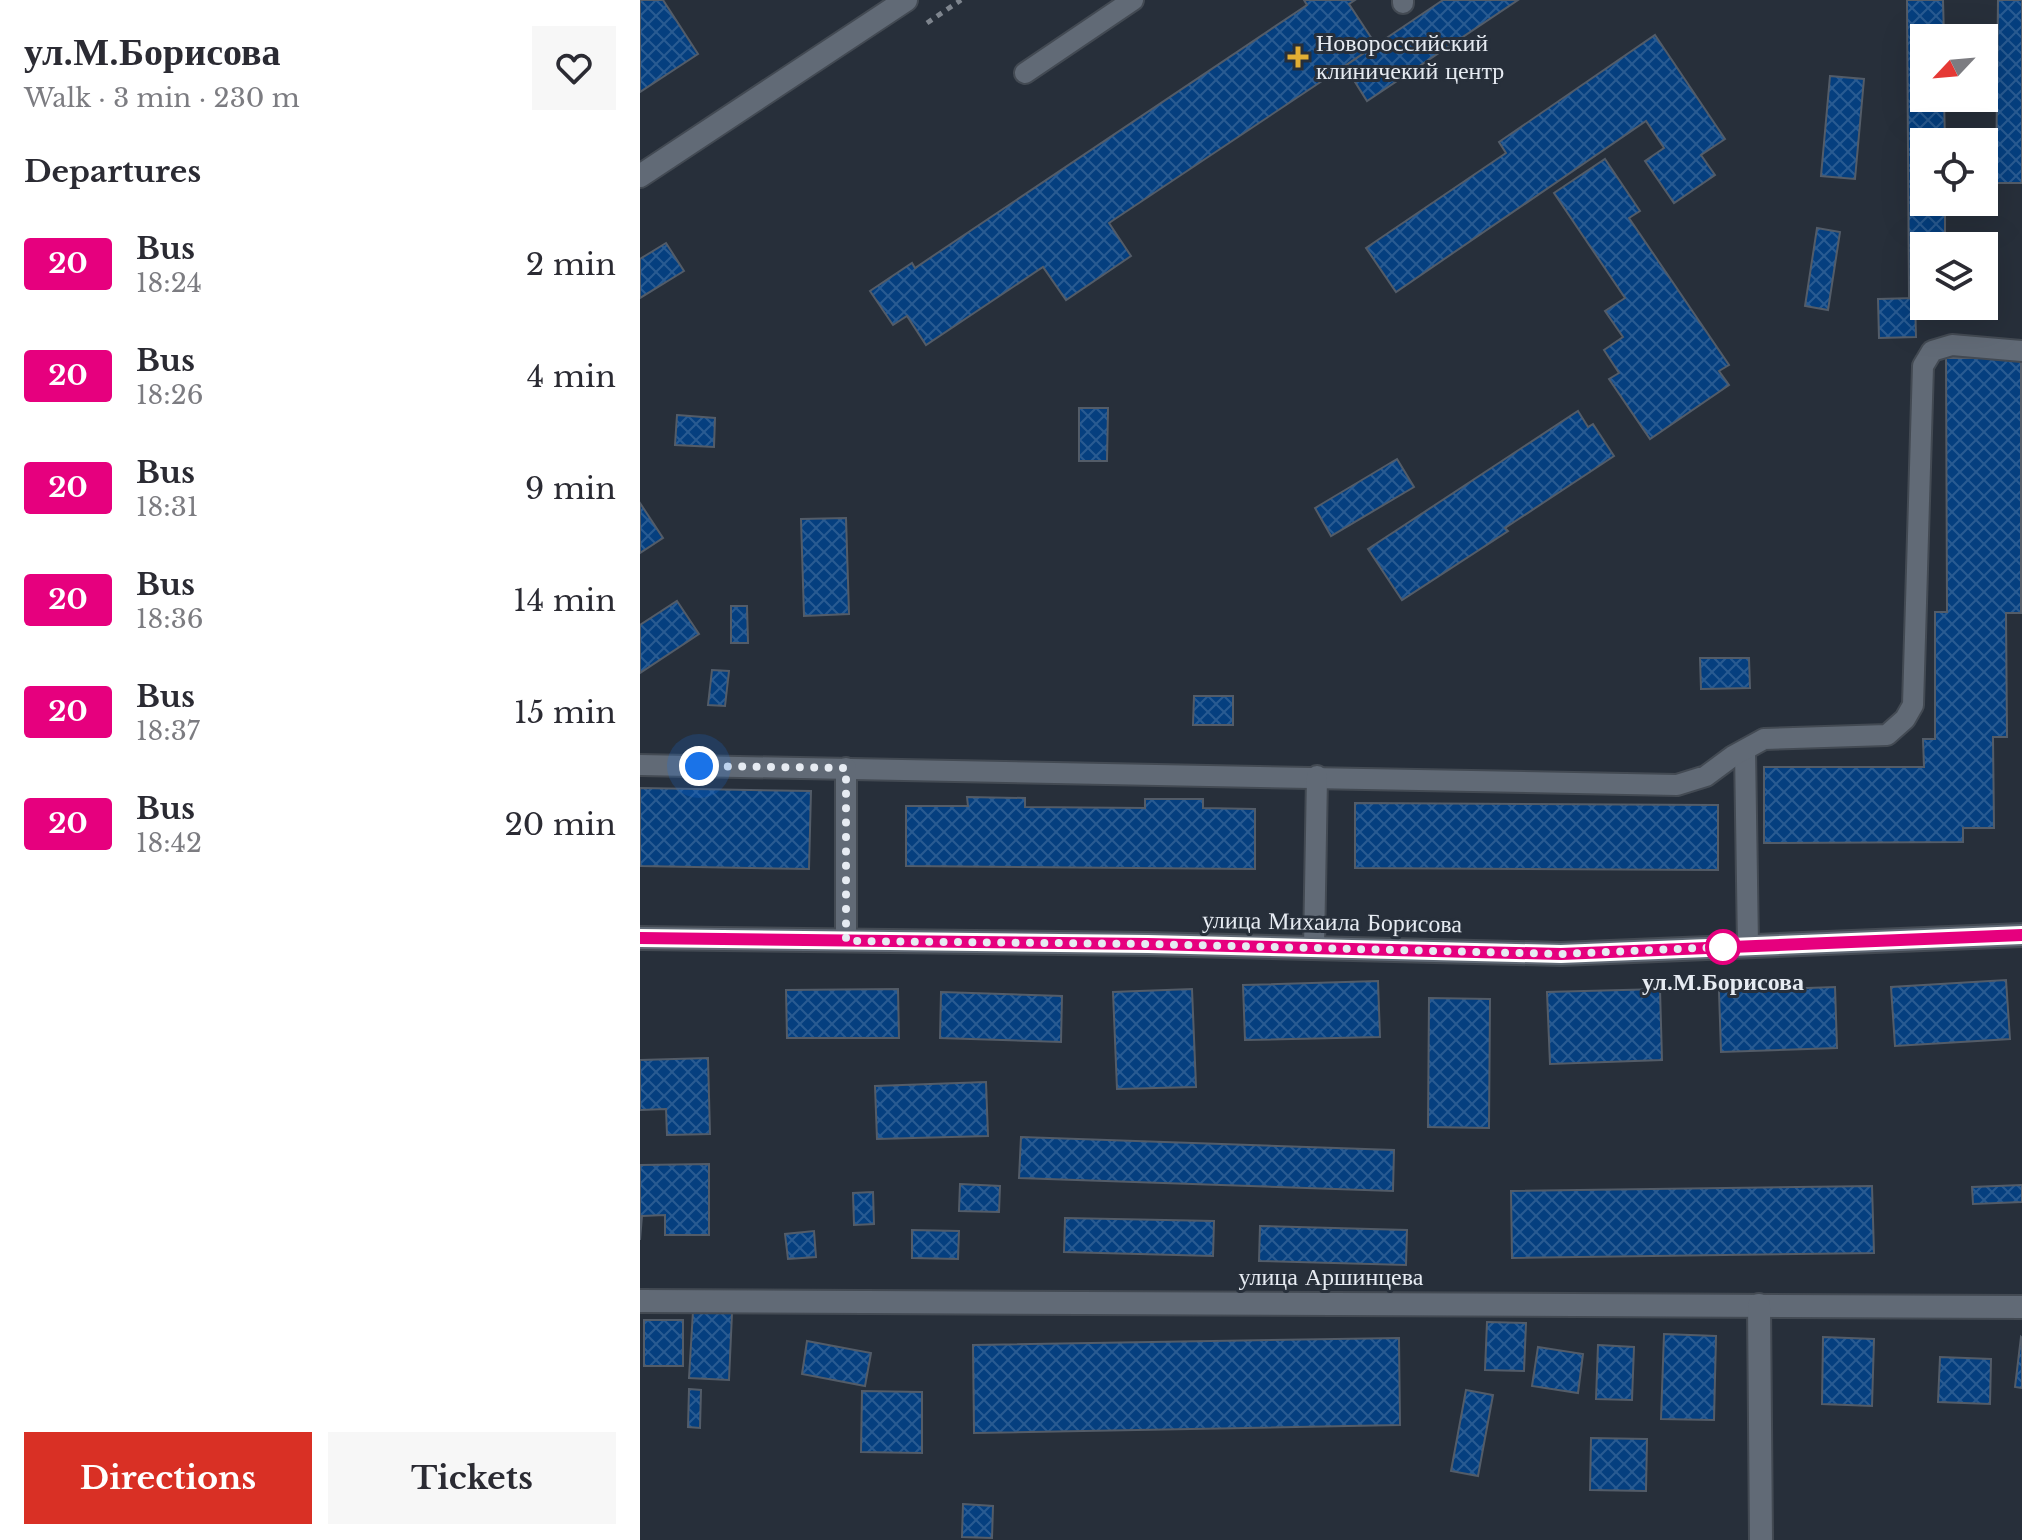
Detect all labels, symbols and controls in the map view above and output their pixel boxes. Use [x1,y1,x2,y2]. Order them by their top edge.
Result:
north arrow [1910,24,1998,112]
map controls [1910,24,1998,320]
button: heart [532,26,616,110]
text: ул.М.Борисова [24,28,281,75]
place label: Новороссийский клиничекий центр [1316,28,1504,85]
marker: Новороссийский клиничекий центр [1287,46,1309,68]
text: Walk · 3 min · 230 m [24,82,300,114]
button: locate [1910,128,1998,216]
text: Departures [24,153,201,190]
text: Bus [136,230,195,267]
button: layers [1910,232,1998,320]
text: 20 [48,246,88,281]
text: 2 min [526,246,616,283]
text: 18:24 [136,267,202,299]
text: Bus [136,342,195,379]
text: 20 [48,358,88,393]
text: 4 min [527,358,616,395]
text: 18:26 [136,379,204,411]
text: Bus [136,454,195,491]
text: 20 [48,470,88,505]
text: 9 min [525,470,616,507]
text: 18:31 [136,491,198,523]
text: Bus [136,566,195,603]
text: 20 [48,582,88,617]
text: 14 min [513,582,616,619]
text: 18:36 [136,603,204,635]
text: Bus [136,678,195,715]
text: 20 [48,694,88,729]
text: 15 min [514,694,616,731]
text: 18:37 [136,715,200,747]
your location [679,746,719,786]
text: Bus [136,790,195,827]
text: 20 [48,806,88,841]
text: 20 min [504,806,616,843]
text: 18:42 [136,827,202,859]
street label: улица Михаила Борисова [1202,905,1463,938]
marker: ул.М.Борисова [1706,930,1740,964]
place label: ул.М.Борисова [1642,967,1804,996]
street label: улица Аршинцева [1239,1262,1424,1291]
button: Directions [24,1432,312,1524]
button: Tickets [328,1432,616,1524]

